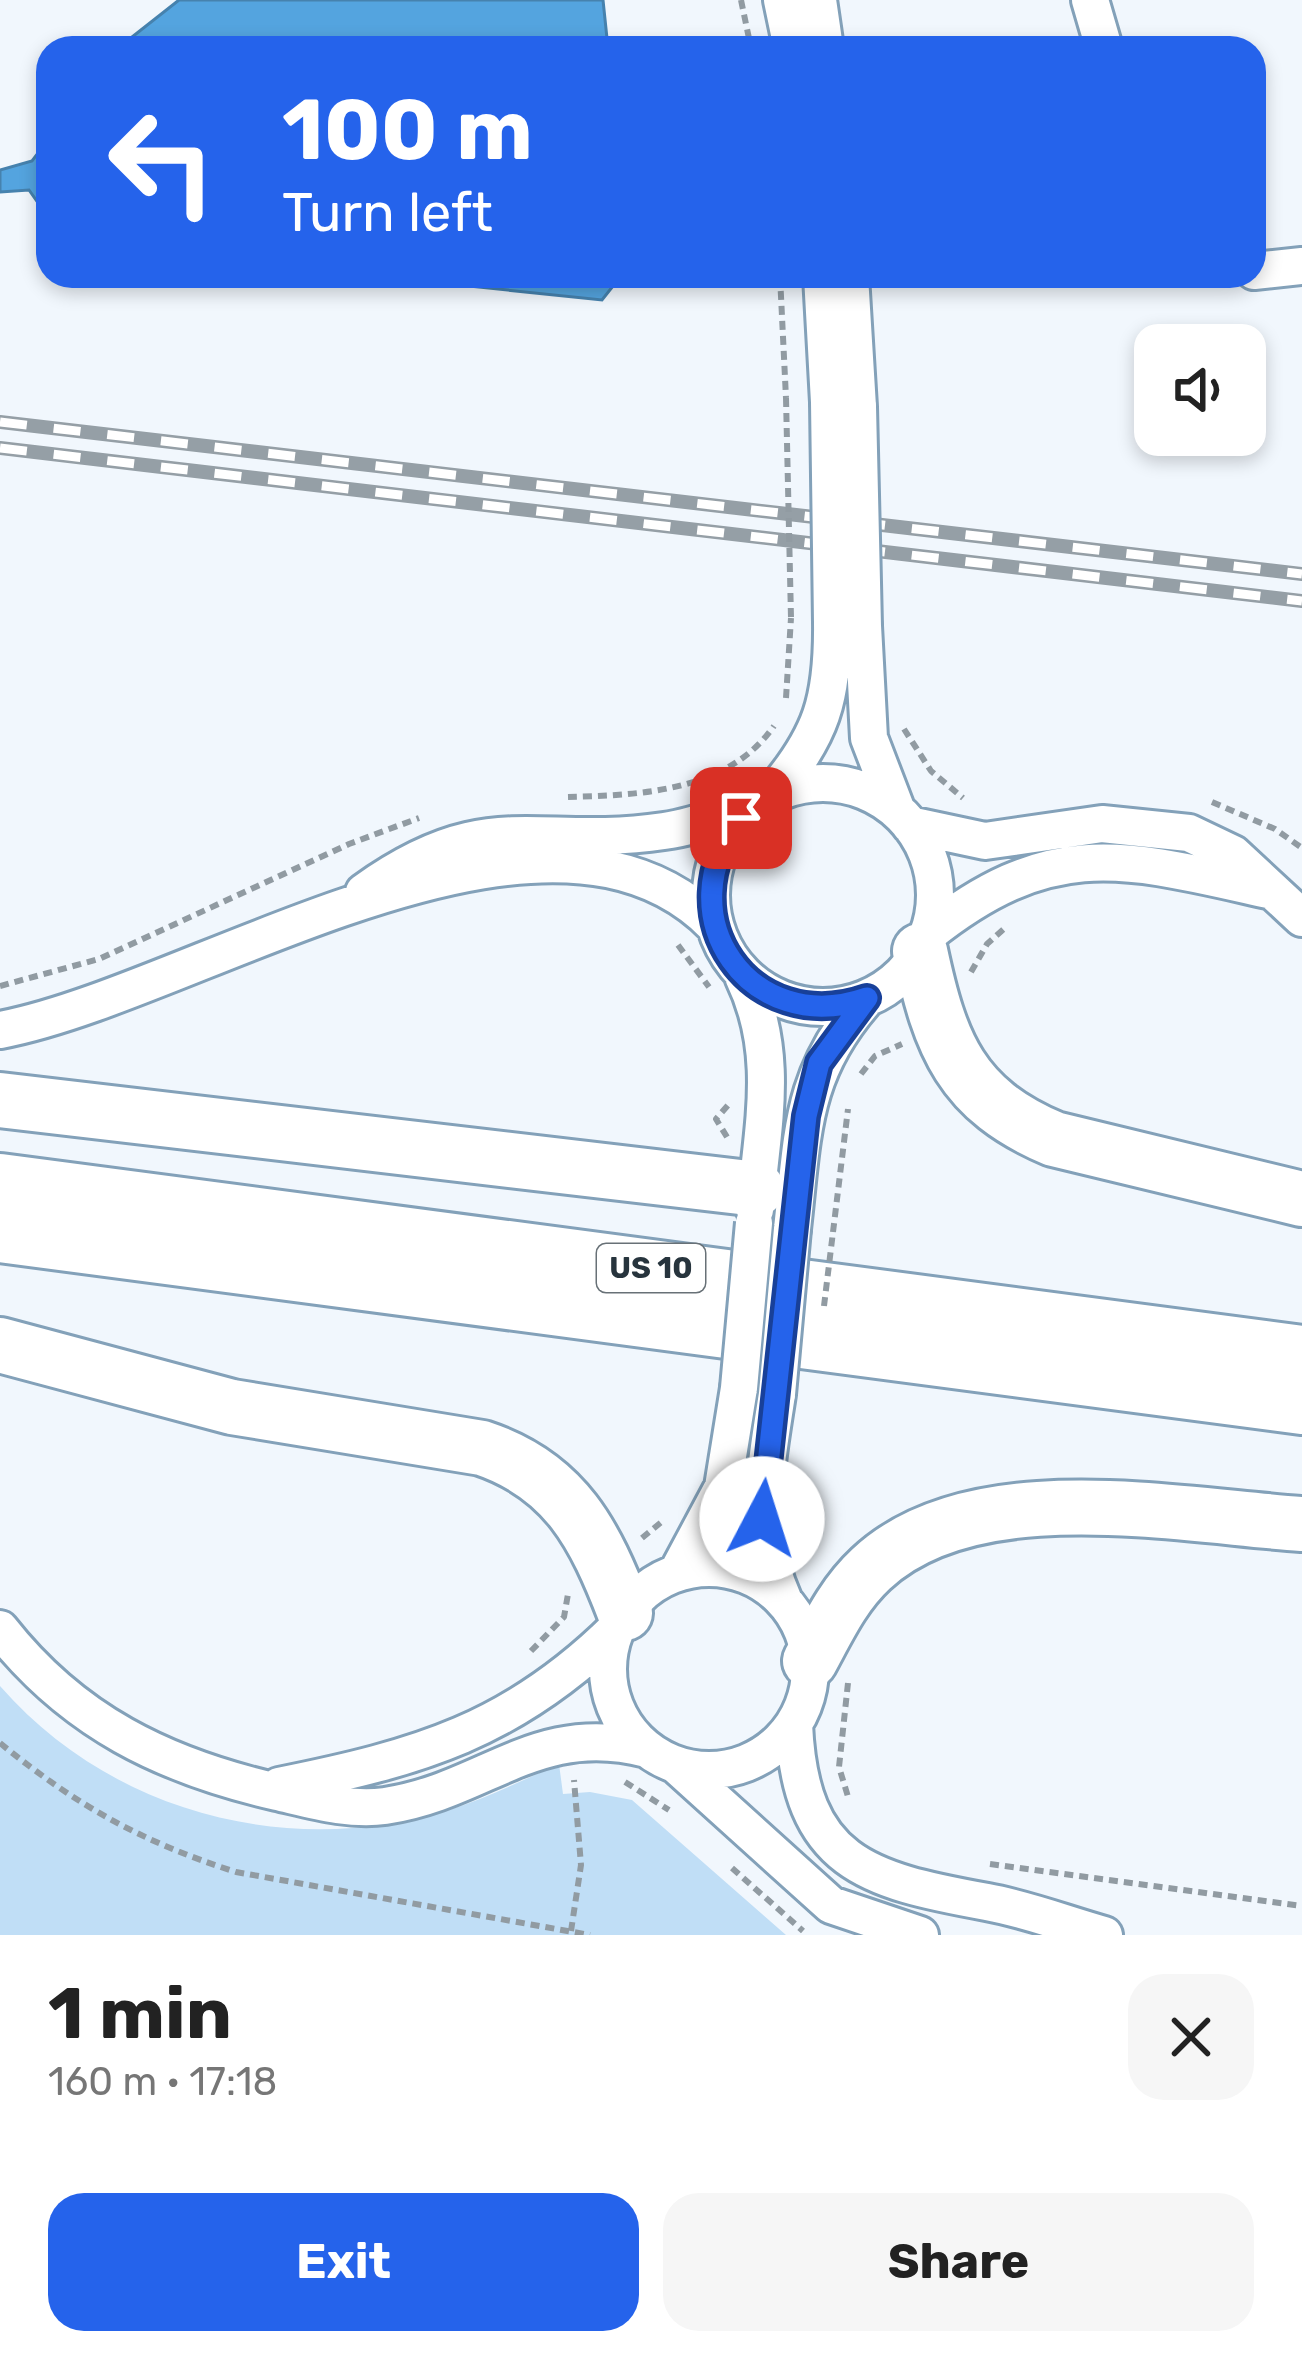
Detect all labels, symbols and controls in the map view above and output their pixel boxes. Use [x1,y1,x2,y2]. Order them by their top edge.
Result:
text: 100 m [282,80,533,180]
icon: left [84,84,240,240]
text: Turn left [282,181,493,245]
map controls [1134,324,1266,456]
button: sound [1134,324,1266,456]
pin [690,767,792,869]
icon: arrive [708,785,774,851]
road number: US 10 [597,1244,705,1292]
position arrow [699,1456,825,1582]
text: 1 min [48,1971,232,2056]
button: close [1128,1974,1254,2100]
text: 160 m · 17:18 [48,2059,277,2105]
button: Exit [48,2193,639,2331]
button: Share [663,2193,1254,2331]

